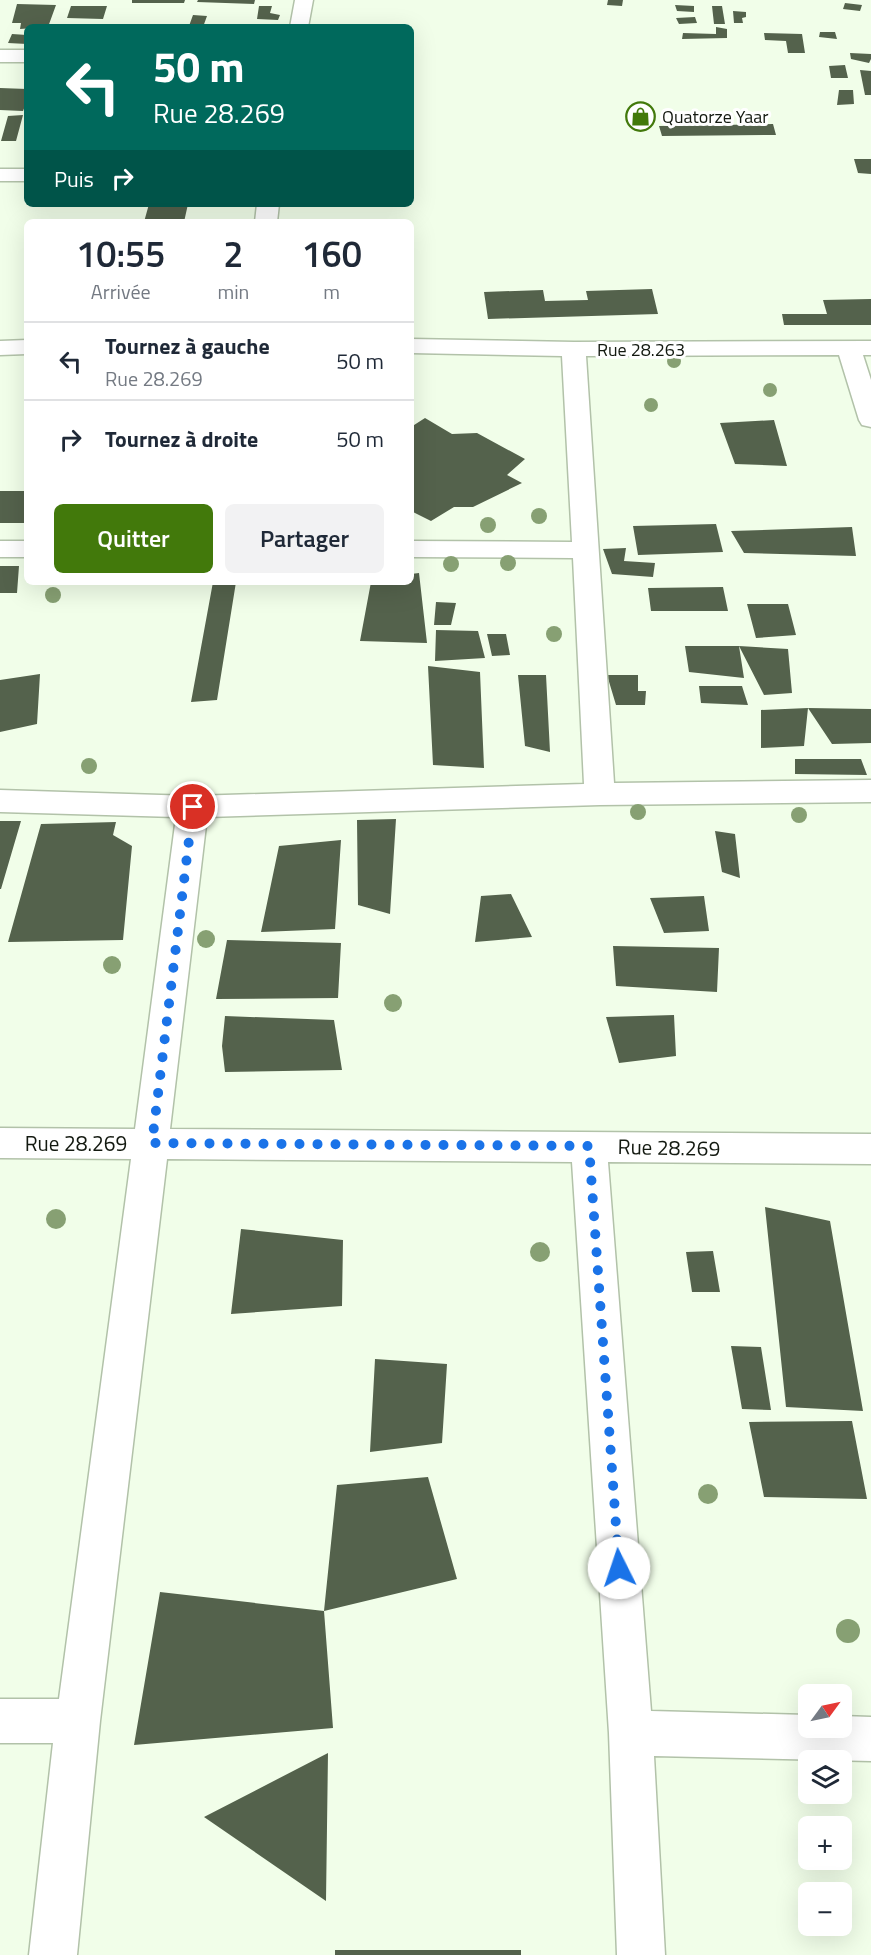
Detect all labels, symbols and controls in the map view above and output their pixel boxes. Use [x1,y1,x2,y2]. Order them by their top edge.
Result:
text: 50 m [153,34,245,98]
icon: left [54,48,132,126]
text: Rue 28.269 [153,92,285,133]
shop icon: Quatorze Yaar [625,100,657,132]
place label: Quatorze Yaar [662,103,768,130]
text: Puis [54,162,94,196]
icon: right [106,162,139,195]
text: 10:55 [76,226,165,281]
text: 2 [223,226,243,281]
text: 160 [301,226,362,281]
text: Arrivée [91,276,151,307]
text: min [217,276,249,307]
text: m [323,276,340,307]
text: Tournez à gauche [105,329,270,363]
street label: Rue 28.263 [597,336,685,363]
text: 50 m [336,344,384,378]
icon: left [54,345,87,378]
text: Rue 28.269 [105,363,203,394]
text: Tournez à droite [105,422,258,456]
text: 50 m [336,422,384,456]
icon: right [54,423,87,456]
button: Quitter [54,504,213,573]
button: Partager [225,504,384,573]
pin [167,781,218,832]
icon: arrive [176,790,209,823]
street label: Rue 28.269 [25,1127,127,1159]
street label: Rue 28.269 [617,1130,721,1164]
position arrow [587,1536,651,1600]
north arrow [798,1684,852,1738]
map controls [798,1684,852,1936]
button: layers [798,1750,852,1804]
button: + [798,1816,852,1870]
button: − [798,1882,852,1936]

